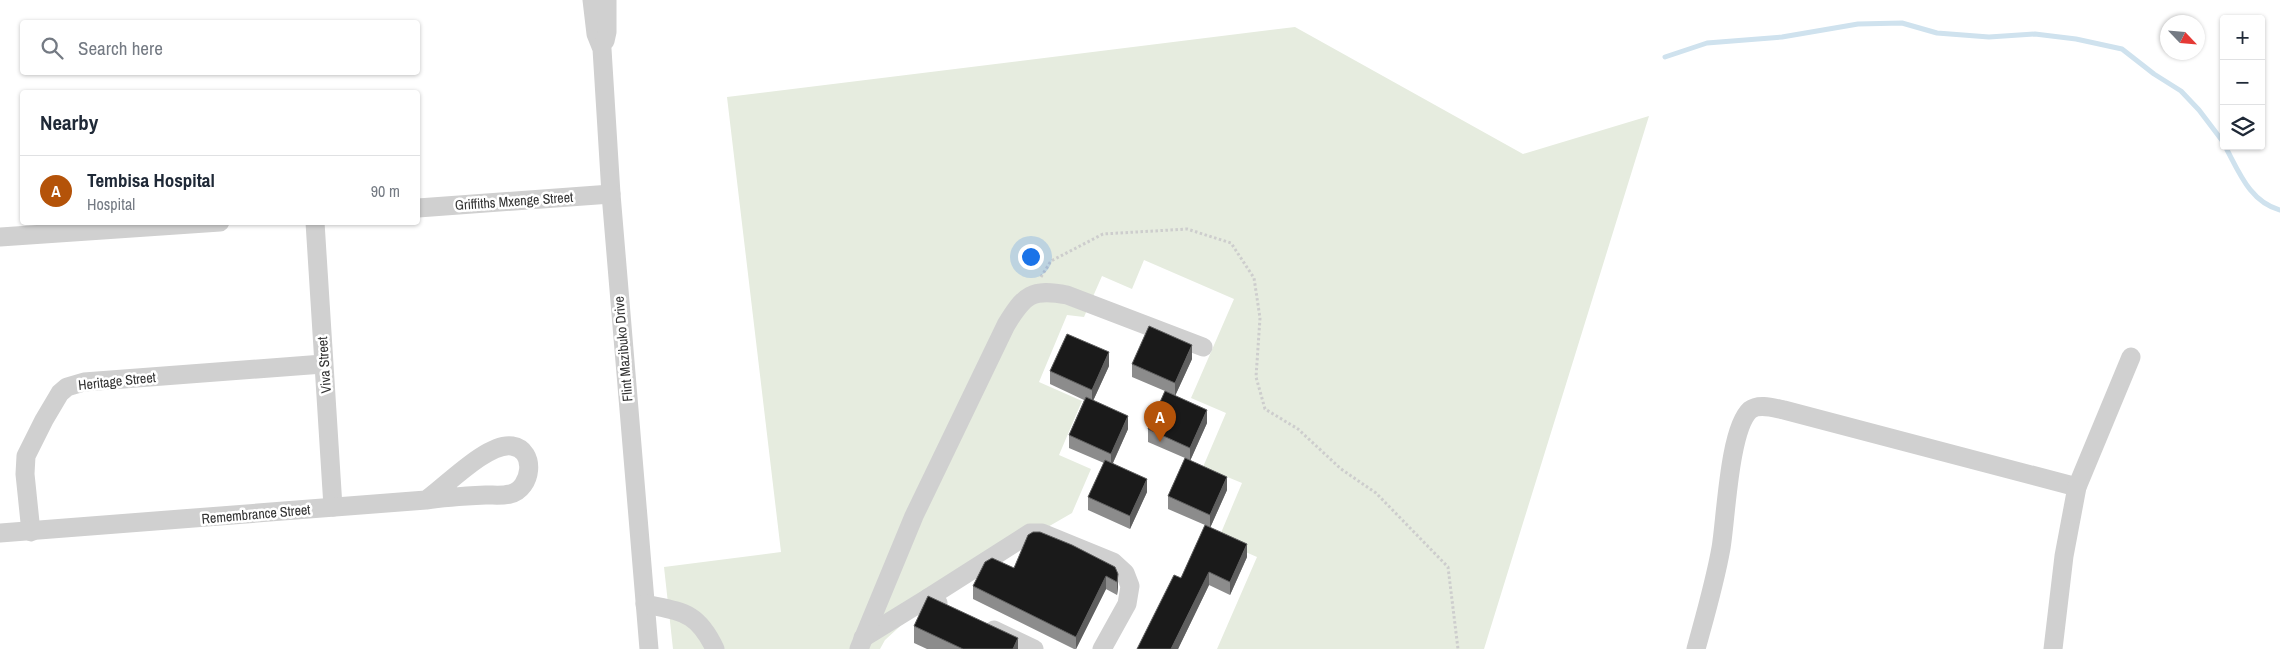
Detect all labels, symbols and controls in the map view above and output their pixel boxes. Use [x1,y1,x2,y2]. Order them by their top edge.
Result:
north arrow [2160,15,2205,60]
map controls [2220,15,2265,150]
button: + [2220,15,2265,60]
search box [20,20,420,75]
icon: search [38,34,66,62]
text: Search here [78,35,163,61]
button: − [2220,60,2265,105]
button: layers [2220,105,2265,150]
text: Nearby [40,108,98,137]
text: Tembisa Hospital [87,167,215,193]
text: A [51,180,61,202]
text: 90 m [371,180,400,202]
street label: Griffiths Mxenge Street [454,188,574,214]
text: Hospital [87,193,135,215]
your location [1018,244,1044,270]
street label: Flint Mazibuko Drive [609,295,637,403]
street label: Viva Street [313,336,335,394]
street label: Heritage Street [77,368,157,394]
pin: A [1144,401,1176,442]
street label: Remembrance Street [201,500,311,528]

